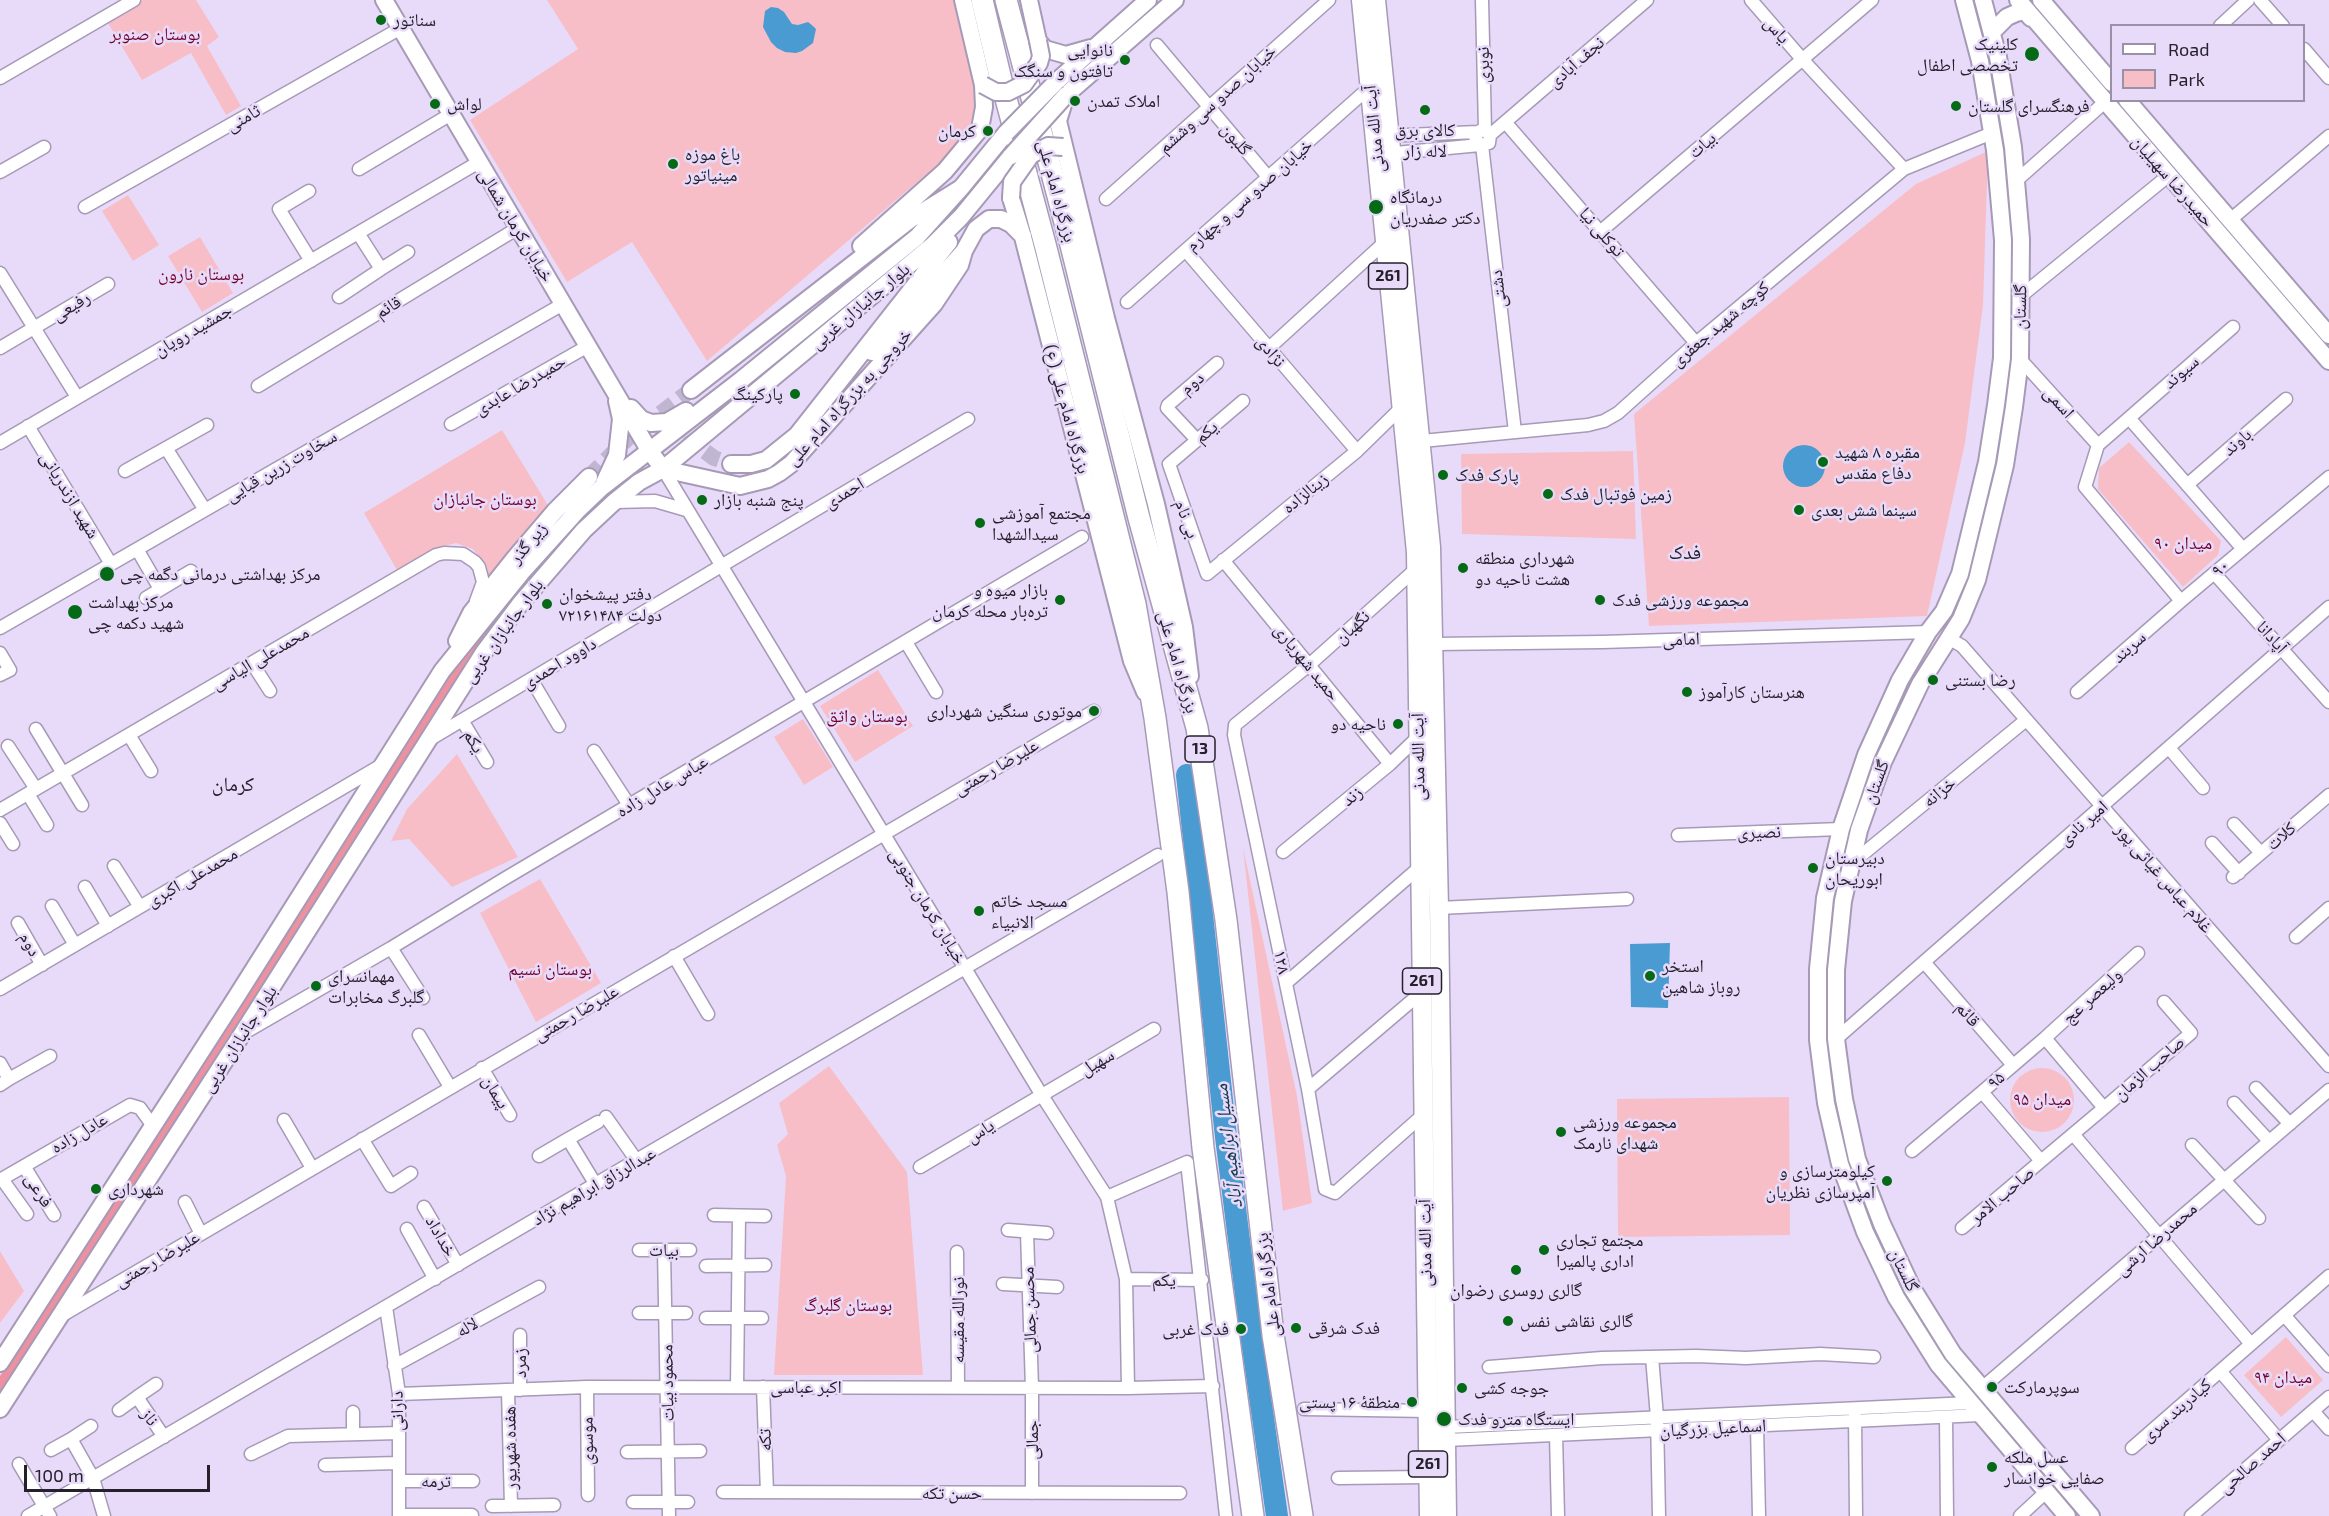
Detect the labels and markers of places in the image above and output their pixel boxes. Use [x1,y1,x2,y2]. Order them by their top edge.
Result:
place label: سناتور [393,9,436,31]
marker: سناتور [374,13,388,27]
place label: کلینیک تخصصی اطفال [1917,33,2018,76]
place label: نانوایی تافتون و سنگک [1013,39,1113,82]
marker: کلینیک تخصصی اطفال [2023,45,2041,63]
marker: نانوایی تافتون و سنگک [1118,53,1132,67]
place label: املاک تمدن [1087,90,1160,112]
place label: لواش [447,93,482,115]
marker: املاک تمدن [1068,94,1082,108]
place label: فرهنگسرای گلستان [1968,95,2090,117]
marker: لواش [428,97,442,111]
marker: فرهنگسرای گلستان [1949,99,1963,113]
marker: کالای برق لاله زار [1418,103,1432,117]
place label: کالای برق لاله زار [1395,119,1455,162]
place label: کرمان [938,120,976,142]
marker: کرمان [981,124,995,138]
place label: باغ موزه مینیاتور [685,143,740,186]
marker: باغ موزه مینیاتور [666,157,680,171]
place label: درمانگاه دکتر صفدریان [1390,186,1481,228]
marker: درمانگاه دکتر صفدریان [1367,198,1385,216]
place label: پارکینگ [732,383,783,405]
marker: پارکینگ [788,387,802,401]
place label: مقبره ۸ شهید دفاع مقدس [1835,441,1920,484]
marker: مقبره ۸ شهید دفاع مقدس [1816,455,1830,469]
place label: پارک فدک [1455,464,1519,486]
marker: پارک فدک [1436,468,1450,482]
place label: زمین فوتبال فدک [1560,483,1672,505]
marker: زمین فوتبال فدک [1541,487,1555,501]
place label: پنج شنبه بازار [714,489,804,511]
marker: پنج شنبه بازار [695,493,709,507]
place label: سینما شش بعدی [1811,499,1917,521]
place label: مجتمع آموزشی سیدالشهدا [992,502,1091,544]
marker: سینما شش بعدی [1792,503,1806,517]
marker: مجتمع آموزشی سیدالشهدا [973,516,987,530]
place label: شهرداری منطقه هشت ناحیه دو [1475,547,1575,590]
marker: شهرداری منطقه هشت ناحیه دو [1456,561,1470,575]
place label: مرکز بهداشتی درمانی دگمه چی [120,563,320,585]
marker: مرکز بهداشتی درمانی دگمه چی [98,565,116,583]
place label: بازار میوه و تره‌بار محله کرمان [932,579,1048,622]
place label: دفتر پیشخوان دولت ۷۲۱۶۱۴۸۴ [559,583,662,626]
place label: مجموعه ورزشی فدک [1612,589,1749,611]
place label: مرکز بهداشت شهید دکمه چی [88,591,184,634]
marker: بازار میوه و تره‌بار محله کرمان [1053,593,1067,607]
marker: مجموعه ورزشی فدک [1593,593,1607,607]
marker: دفتر پیشخوان دولت ۷۲۱۶۱۴۸۴ [540,597,554,611]
marker: مرکز بهداشت شهید دکمه چی [66,603,84,621]
place label: رضا بستنی [1945,669,2016,691]
marker: رضا بستنی [1926,673,1940,687]
place label: هنرستان کارآموز [1699,681,1805,703]
marker: هنرستان کارآموز [1680,685,1694,699]
place label: موتوری سنگین شهرداری [927,700,1082,722]
marker: موتوری سنگین شهرداری [1087,704,1101,718]
place label: ناحیه دو [1331,713,1386,735]
marker: ناحیه دو [1391,717,1405,731]
place label: دبیرستان ابوریحان [1825,847,1885,890]
marker: دبیرستان ابوریحان [1806,861,1820,875]
place label: مسجد خاتم الانبیاء [991,890,1067,932]
marker: مسجد خاتم الانبیاء [972,904,986,918]
place label: استخر روباز شاهین [1662,955,1740,998]
place label: مهمانسرای گلبرگ مخابرات [328,965,425,1008]
marker: استخر روباز شاهین [1643,969,1657,983]
marker: مهمانسرای گلبرگ مخابرات [309,979,323,993]
place label: مجموعه ورزشی شهدای نارمک [1573,1111,1677,1154]
marker: مجموعه ورزشی شهدای نارمک [1554,1125,1568,1139]
place label: کیلومترسازی و آمپرسازی نظریان [1765,1160,1875,1202]
marker: کیلومترسازی و آمپرسازی نظریان [1880,1174,1894,1188]
place label: شهرداری [108,1178,164,1200]
marker: شهرداری [89,1182,103,1196]
place label: مجتمع تجاری اداری پالمیرا [1556,1229,1643,1272]
marker: مجتمع تجاری اداری پالمیرا [1537,1243,1551,1257]
marker: گالری روسری رضوان [1509,1263,1523,1277]
place label: گالری روسری رضوان [1450,1279,1582,1301]
place label: گالری نقاشی نفس [1520,1310,1633,1332]
marker: گالری نقاشی نفس [1501,1314,1515,1328]
place label: فدک شرقی [1308,1317,1380,1339]
place label: فدک غربی [1162,1318,1229,1340]
marker: فدک شرقی [1289,1321,1303,1335]
marker: فدک غربی [1234,1322,1248,1336]
place label: سوپرمارکت [2004,1376,2080,1398]
place label: جوجه کشی [1474,1377,1549,1399]
marker: سوپرمارکت [1985,1380,1999,1394]
marker: جوجه کشی [1455,1381,1469,1395]
place label: منطقهٔ ۱۶ پستی [1299,1391,1400,1413]
marker: منطقهٔ ۱۶ پستی [1405,1395,1419,1409]
place label: ایستگاه مترو فدک [1458,1408,1575,1430]
marker: ایستگاه مترو فدک [1435,1410,1453,1428]
place label: عسل ملکه صفایی خوانسار [2004,1446,2105,1488]
marker: عسل ملکه صفایی خوانسار [1985,1460,1999,1474]

